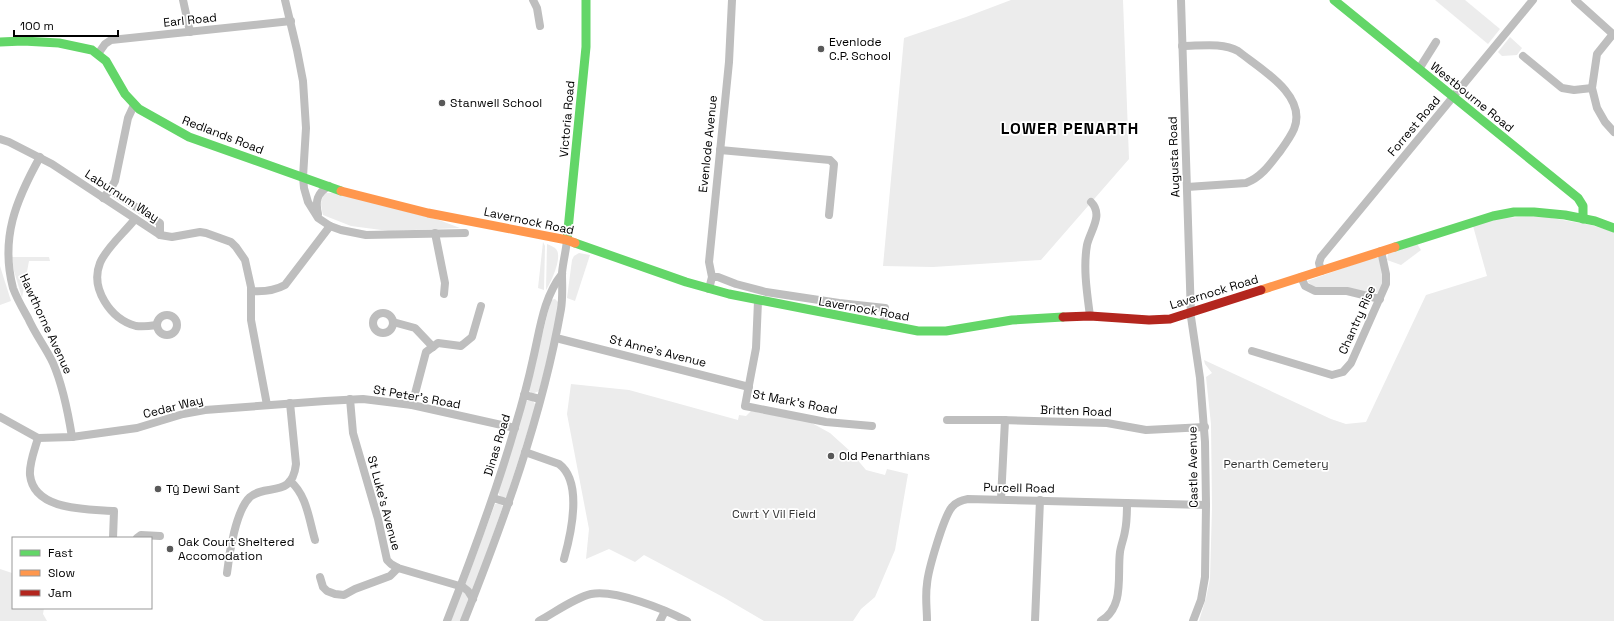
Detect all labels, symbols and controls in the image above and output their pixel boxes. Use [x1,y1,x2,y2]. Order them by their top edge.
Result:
street label: Earl Road [162,9,218,31]
scale bar [14,12,118,38]
text: 100 m [20,18,54,34]
place label: Evenlode C.P. School [829,34,891,64]
marker: Evenlode C.P. School [816,44,826,54]
street label: Westbourne Road [1427,58,1517,136]
street label: Victoria Road [556,80,578,158]
street label: Forrest Road [1384,93,1444,159]
street label: Evenlode Avenue [695,94,721,194]
place label: Stanwell School [450,95,542,111]
marker: Stanwell School [437,98,447,108]
street label: Redlands Road [180,112,266,158]
street label: Augusta Road [1165,116,1183,198]
district label: LOWER PENARTH [1001,118,1139,139]
street label: Laburnum Way [82,166,162,226]
street label: Lavernock Road [482,204,576,238]
street label: Hawthorne Avenue [16,271,76,377]
street label: Lavernock Road [1168,271,1260,313]
street label: Chantry Rise [1335,283,1379,357]
street label: Lavernock Road [817,293,911,325]
street label: St Anne's Avenue [608,331,708,371]
street label: St Peter's Road [372,381,462,413]
street label: St Mark's Road [751,386,839,418]
street label: Cedar Way [141,392,205,422]
street label: Britten Road [1040,402,1112,420]
street label: Dinas Road [480,412,514,478]
street label: Castle Avenue [1184,426,1202,508]
place label: Old Penarthians [839,448,930,464]
marker: Old Penarthians [826,451,836,461]
street label: St Luke's Avenue [364,454,404,552]
park label: Penarth Cemetery [1223,456,1329,472]
street label: Purcell Road [983,479,1055,497]
place label: Tŷ Dewi Sant [166,481,240,497]
marker: Tŷ Dewi Sant [153,484,163,494]
park label: Cwrt Y Vil Field [732,506,816,522]
place label: Oak Court Sheltered Accomodation [178,534,294,564]
legend [12,537,152,609]
marker: Oak Court Sheltered Accomodation [165,544,175,554]
text: Fast [48,545,73,561]
text: Slow [48,565,75,581]
text: Jam [48,585,72,601]

